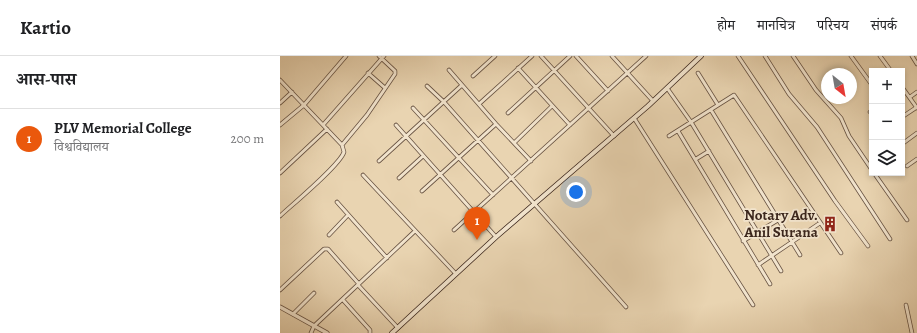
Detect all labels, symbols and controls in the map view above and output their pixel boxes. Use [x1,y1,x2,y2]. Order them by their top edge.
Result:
text: Kartio [20,15,71,41]
text: होम [717,16,735,35]
text: मानचित्र [757,16,795,35]
text: परिचय [817,16,849,35]
text: संपर्क [871,16,897,35]
text: आस-पास [16,68,76,91]
north arrow [821,68,857,104]
map controls [869,68,905,176]
button: + [869,68,905,104]
button: − [869,104,905,140]
text: PLV Memorial College [54,118,192,138]
text: 1 [27,130,31,147]
text: 200 m [231,130,264,147]
text: विश्वविद्यालय [54,138,109,155]
button: layers [869,140,905,176]
your location [566,182,586,202]
place label: Notary Adv. Anil Surana [743,205,819,242]
pin: 1 [464,207,490,240]
building icon: Notary Adv. Anil Surana [821,215,839,233]

